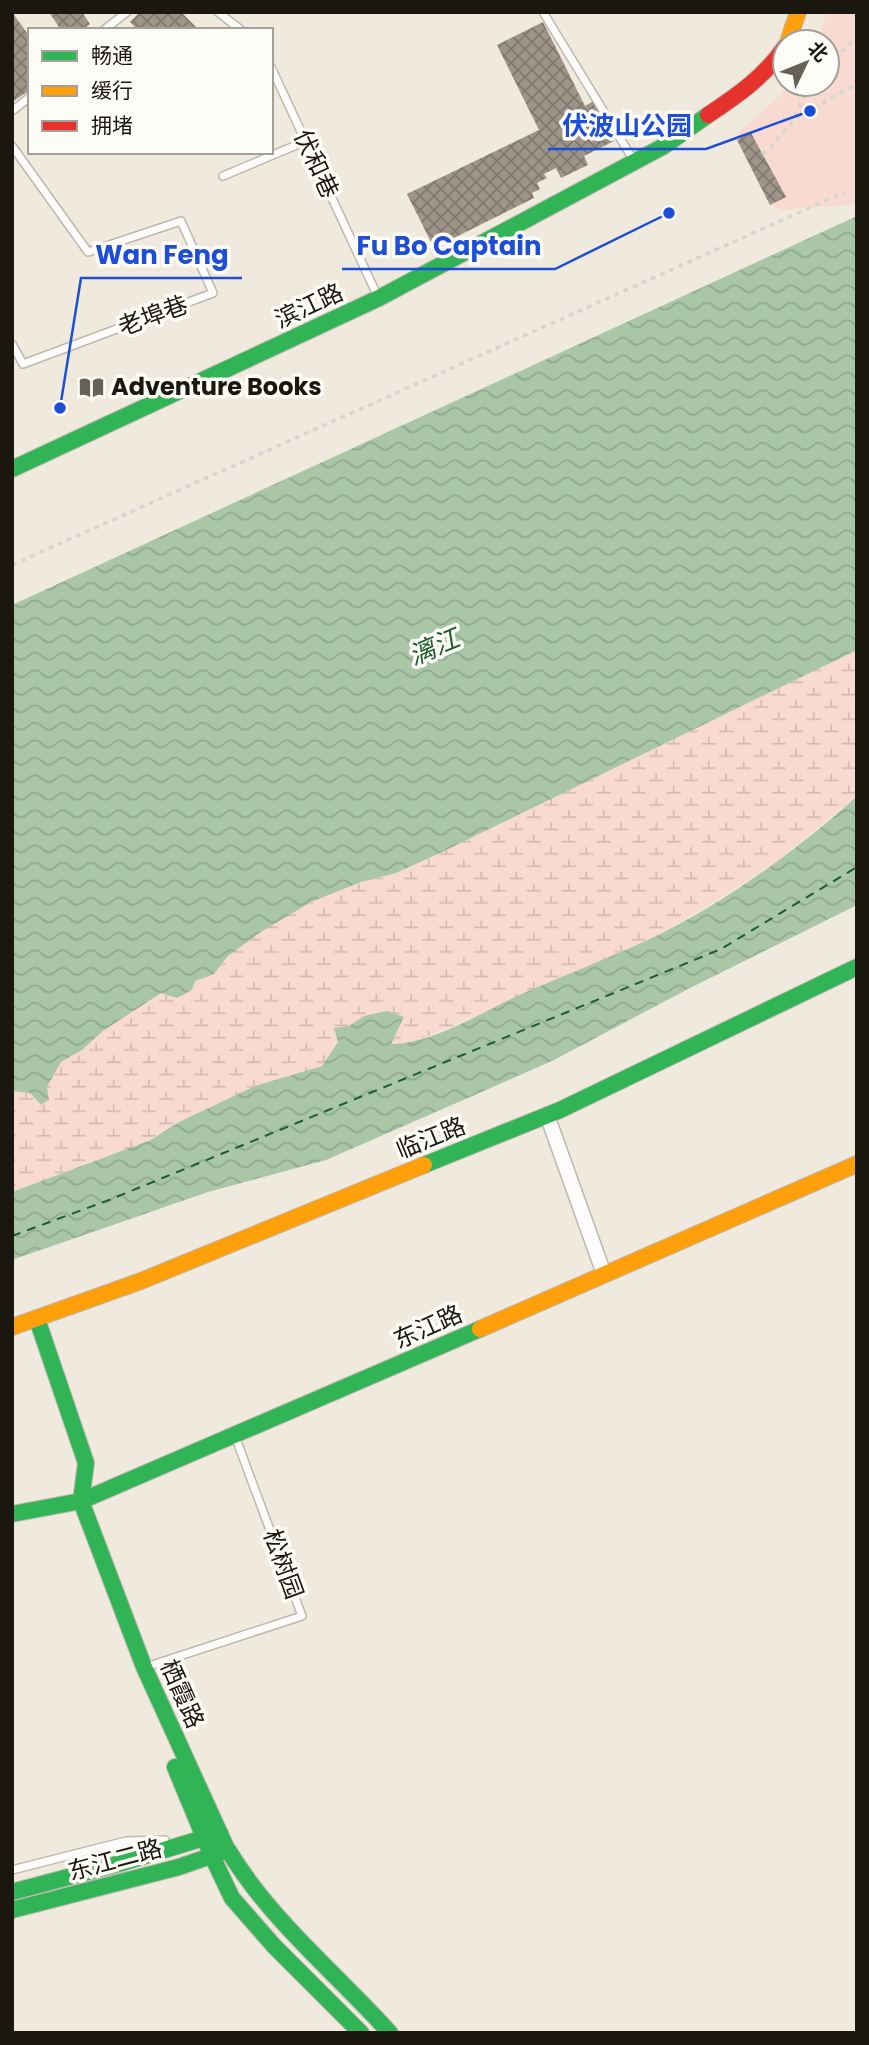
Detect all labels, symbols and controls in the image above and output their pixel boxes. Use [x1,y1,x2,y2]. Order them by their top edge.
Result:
legend [28,28,273,154]
north arrow [771,28,841,98]
text: 北 [802,36,834,68]
text: 畅通 [91,41,133,70]
text: 缓行 [91,76,133,105]
callout: 伏波山公园 [548,102,706,149]
text: 伏波山公园 [562,108,692,144]
text: 拥堵 [91,111,133,140]
street label: 伏和巷 [286,124,347,203]
callout: Fu Bo Captain [342,222,555,269]
text: Fu Bo Captain [357,228,542,264]
callout: Wan Feng [81,231,242,278]
text: Wan Feng [95,237,229,273]
street label: 滨江路 [269,275,348,336]
street label: 老埠巷 [113,288,192,343]
place label: Adventure Books [111,370,322,403]
library icon: Adventure Books [77,373,105,401]
water label: 漓江 [403,619,468,674]
street label: 临江路 [391,1109,470,1166]
street label: 东江路 [388,1297,467,1356]
street label: 松树园 [256,1524,311,1603]
street label: 栖霞路 [153,1654,212,1733]
street label: 东江二路 [64,1831,166,1888]

